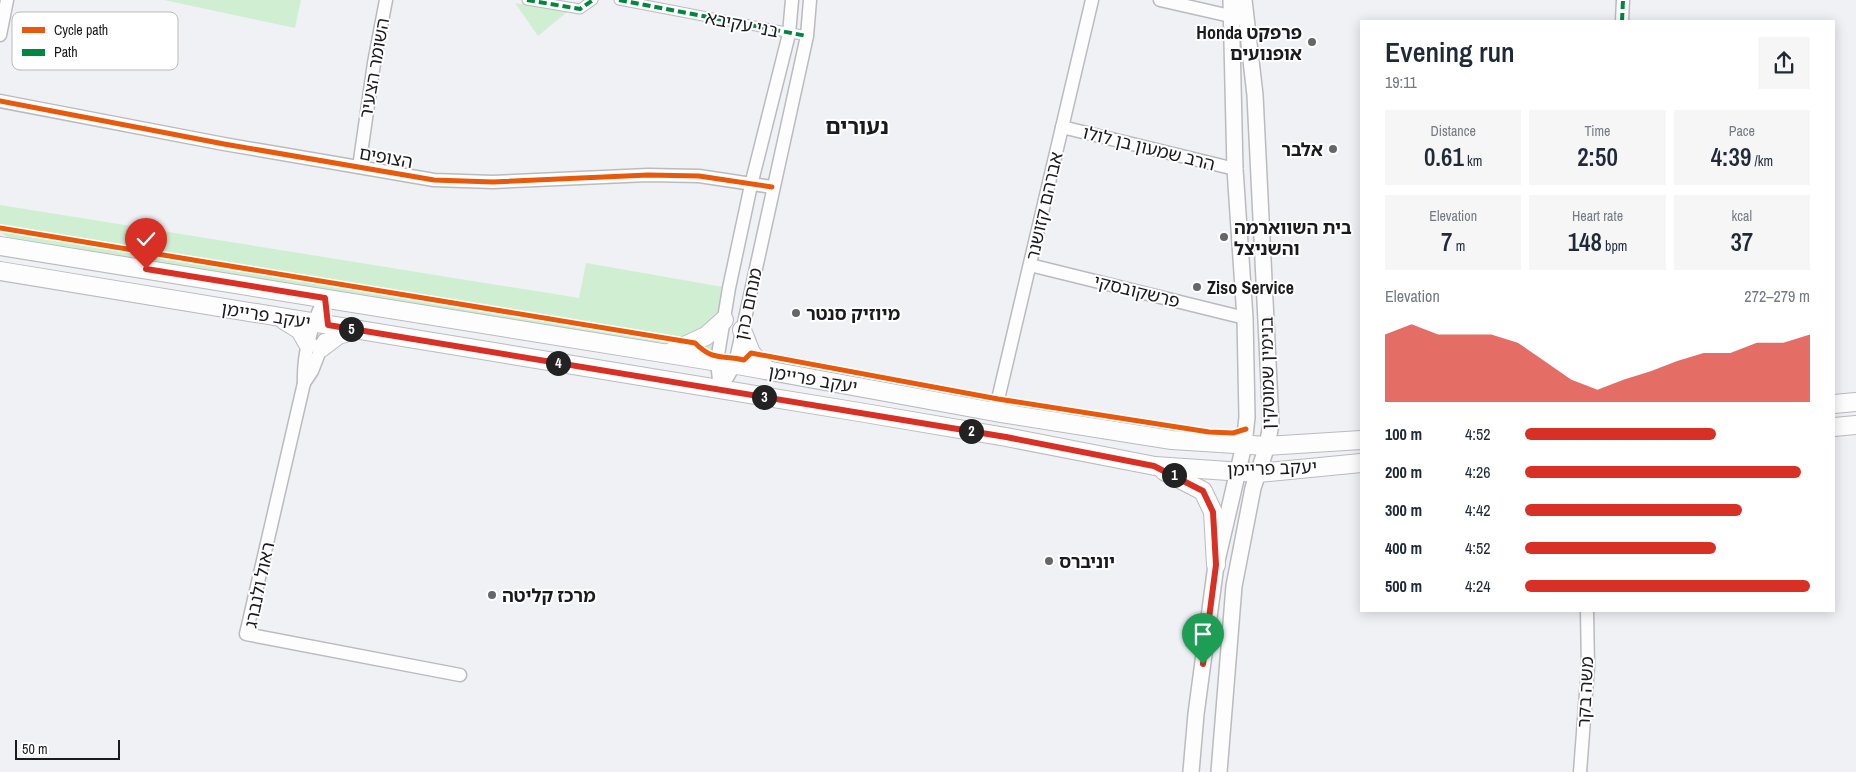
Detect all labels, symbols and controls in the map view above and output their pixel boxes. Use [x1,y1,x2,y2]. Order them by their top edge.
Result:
street label: בני עקיבא [703,5,781,43]
legend [12,12,178,70]
street label: השומר הצעיר [353,16,395,120]
place label: Honda פרפקט אופנועים [1196,20,1302,66]
text: Cycle path [54,21,108,39]
text: Evening run [1385,33,1515,71]
marker: Honda פרפקט אופנועים [1306,36,1318,48]
button: share [1758,37,1810,89]
text: Path [54,43,78,61]
text: 19:11 [1385,71,1417,93]
district label: נעורים [825,111,889,141]
street label: הרב שמעון בן לולו [1080,119,1218,177]
text: Distance [1431,122,1476,140]
text: Time [1585,122,1610,140]
text: Pace [1729,122,1755,140]
place label: אלבר [1281,137,1323,162]
street label: הצופים [357,140,415,174]
text: 0.61 [1424,140,1464,174]
text: 2:50 [1577,140,1618,174]
text: 4:39 [1711,140,1751,174]
marker: אלבר [1327,143,1339,155]
street label: אברהם קזושנר [1019,149,1069,263]
text: km [1464,152,1482,170]
text: /km [1751,152,1773,170]
text: Elevation [1429,207,1477,225]
text: Heart rate [1572,207,1623,225]
text: kcal [1732,207,1752,225]
place label: בית השווארמה והשניצל [1234,215,1352,261]
pin [125,218,167,269]
icon: check [132,225,160,253]
text: 7 [1441,225,1452,259]
text: 148 [1568,225,1602,259]
text: 37 [1730,225,1753,259]
marker: בית השווארמה והשניצל [1218,231,1230,243]
text: m [1452,237,1465,255]
text: bpm [1602,237,1627,255]
street label: מנחם כהן [728,265,768,343]
street label: פרשקובסקי [1091,268,1183,314]
place label: Ziso Service [1207,275,1294,300]
marker: Ziso Service [1191,281,1203,293]
text: Elevation [1385,285,1440,307]
text: 272–279 m [1744,285,1810,307]
street label: יעקב פריימן [219,296,313,334]
place label: מיוזיק סנטר [806,301,900,326]
marker: מיוזיק סנטר [790,307,802,319]
pin: 5 [338,316,364,342]
street label: בנימין שמוטקין [1254,316,1280,430]
text: 5 [348,320,355,338]
pin: 4 [546,350,570,376]
text: 4 [555,354,562,372]
street label: יעקב פריימן [766,359,860,399]
pin: 3 [752,384,776,410]
text: 3 [761,388,768,406]
pin: 2 [958,418,984,444]
text: 2 [968,422,975,440]
text: 100 m [1385,423,1422,445]
text: 4:52 [1465,423,1491,445]
street label: יעקב פריימן [1226,454,1318,482]
text: 200 m [1385,461,1422,483]
text: 4:26 [1465,461,1491,483]
pin: 1 [1162,462,1186,488]
text: 1 [1171,466,1178,484]
text: 300 m [1385,499,1422,521]
text: 4:42 [1465,499,1491,521]
text: 400 m [1385,537,1422,559]
text: 4:52 [1465,537,1491,559]
street label: ראול ולנברג [238,540,280,630]
place label: יוניברס [1059,549,1115,574]
marker: יוניברס [1043,555,1055,567]
text: 500 m [1385,575,1422,597]
text: 4:24 [1465,575,1491,597]
place label: מרכז קליטה [502,583,596,608]
marker: מרכז קליטה [486,589,498,601]
pin [1182,613,1224,664]
icon: arrive [1189,620,1217,648]
street label: משה בקר [1571,656,1599,728]
scale bar [15,737,120,760]
text: 50 m [22,740,48,758]

